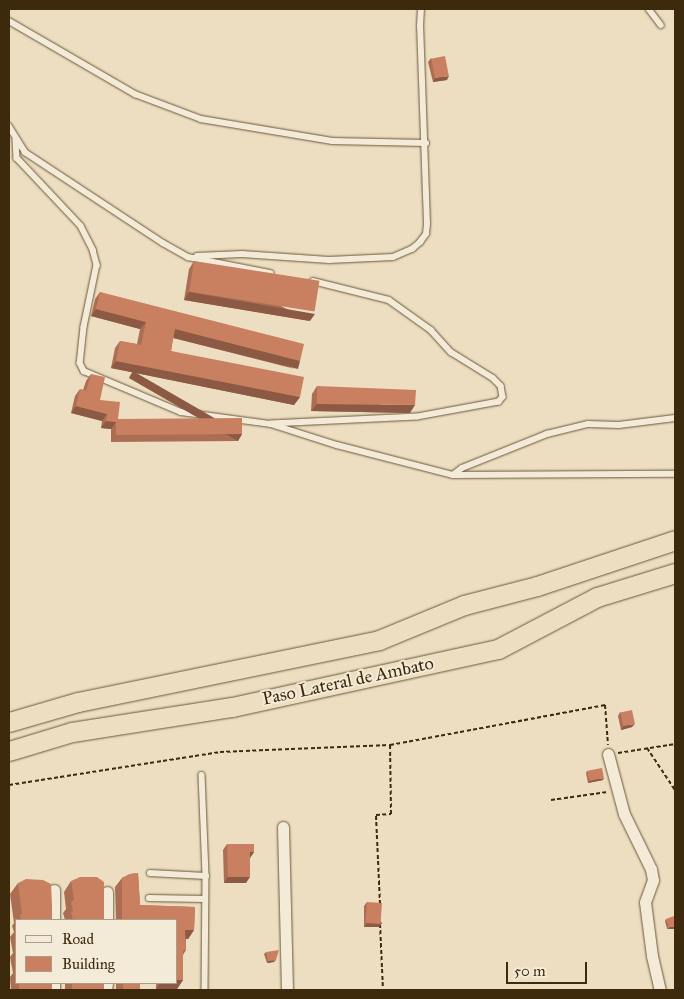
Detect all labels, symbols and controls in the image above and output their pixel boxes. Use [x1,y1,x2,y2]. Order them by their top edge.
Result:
street label: Paso Lateral de Ambato [260,652,436,710]
legend [15,919,178,984]
text: Road [62,930,94,948]
scale bar [509,952,590,984]
text: Building [62,955,115,973]
text: 50 m [514,962,546,980]

